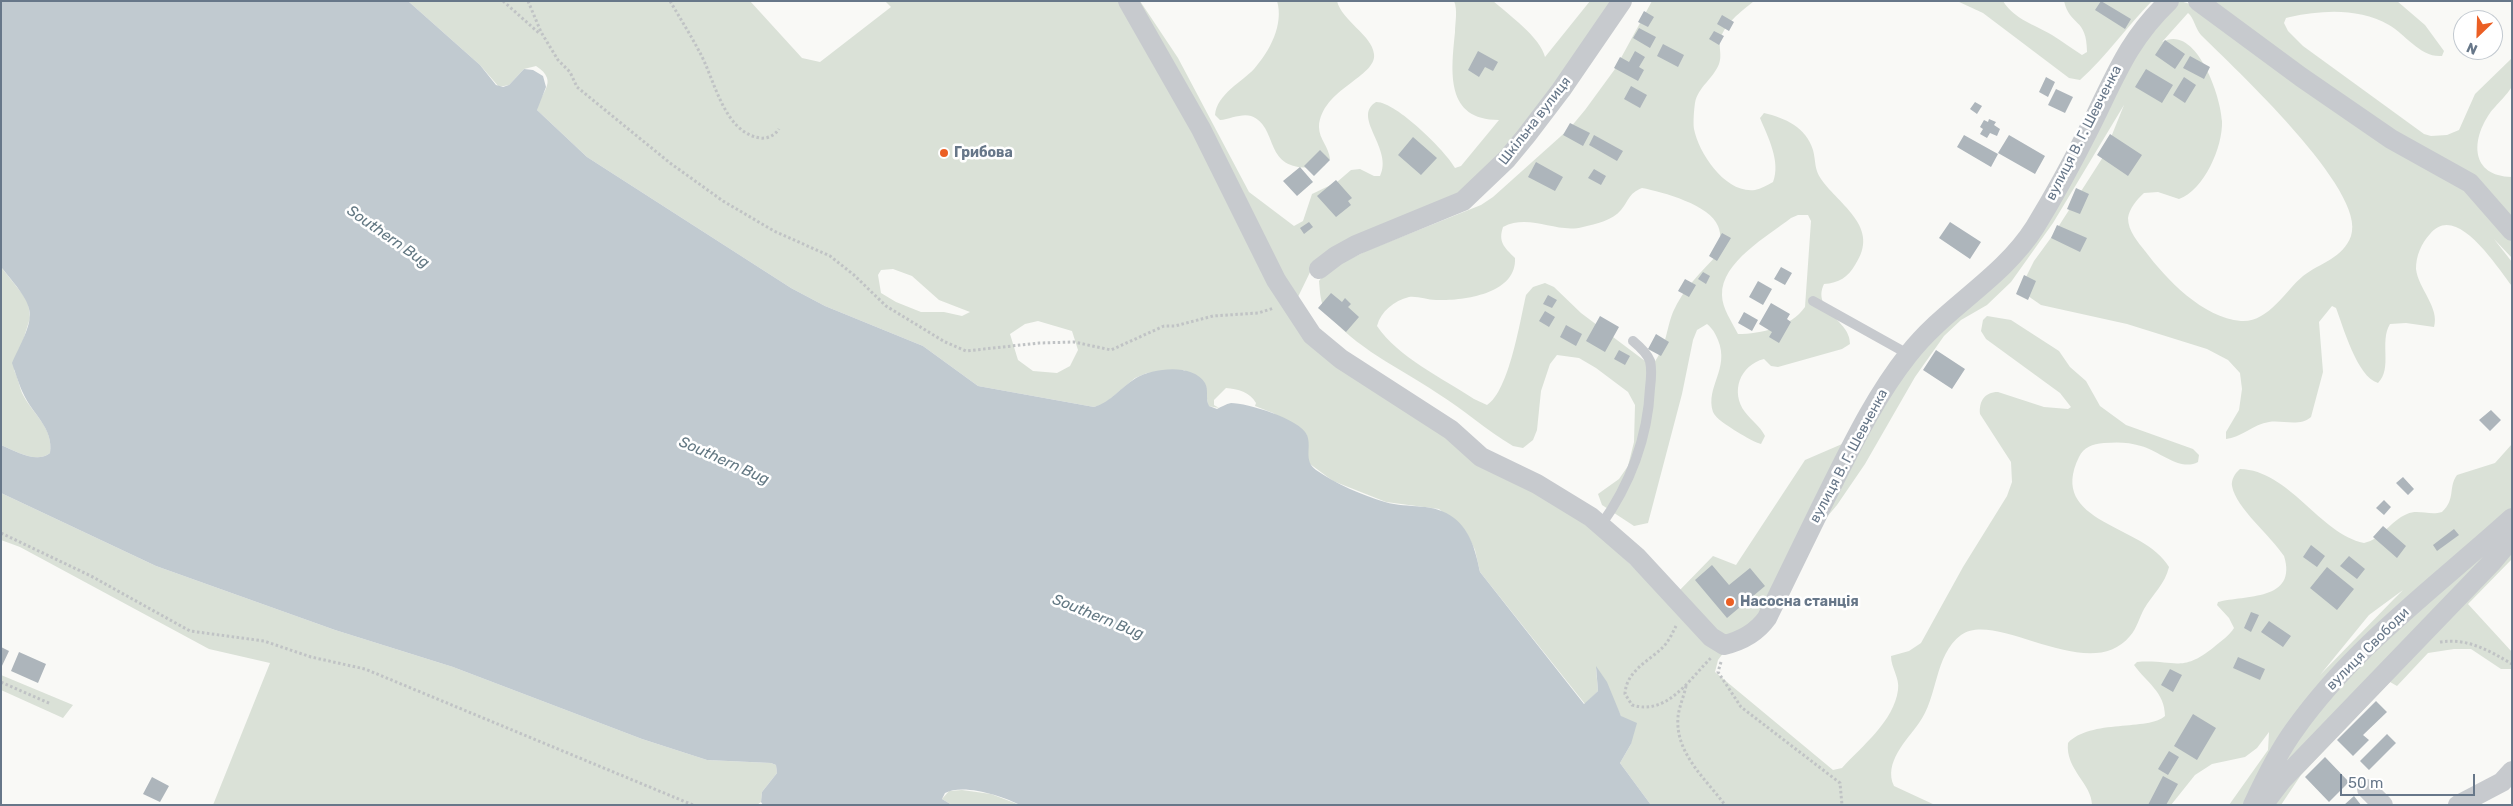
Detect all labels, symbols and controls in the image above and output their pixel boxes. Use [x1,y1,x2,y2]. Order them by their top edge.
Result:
north arrow [2453,10,2503,60]
text: N [2464,38,2480,58]
street label: вулиця В. Г. Шевченка [2043,63,2125,203]
street label: Шкільна вулиця [1495,74,1575,168]
place label: Грибова [954,145,1013,161]
marker: Грибова [938,147,950,159]
water label: Southern Bug [343,202,433,272]
street label: вулиця В. Г. Шевченка [1807,386,1891,526]
water label: Southern Bug [676,433,772,489]
water label: Southern Bug [1050,591,1146,643]
place label: Насосна станція [1740,594,1859,610]
marker: Насосна станція [1724,596,1736,608]
street label: вулиця Свободи [2323,604,2413,694]
scale bar [2343,764,2478,796]
text: 50 m [2348,774,2383,792]

